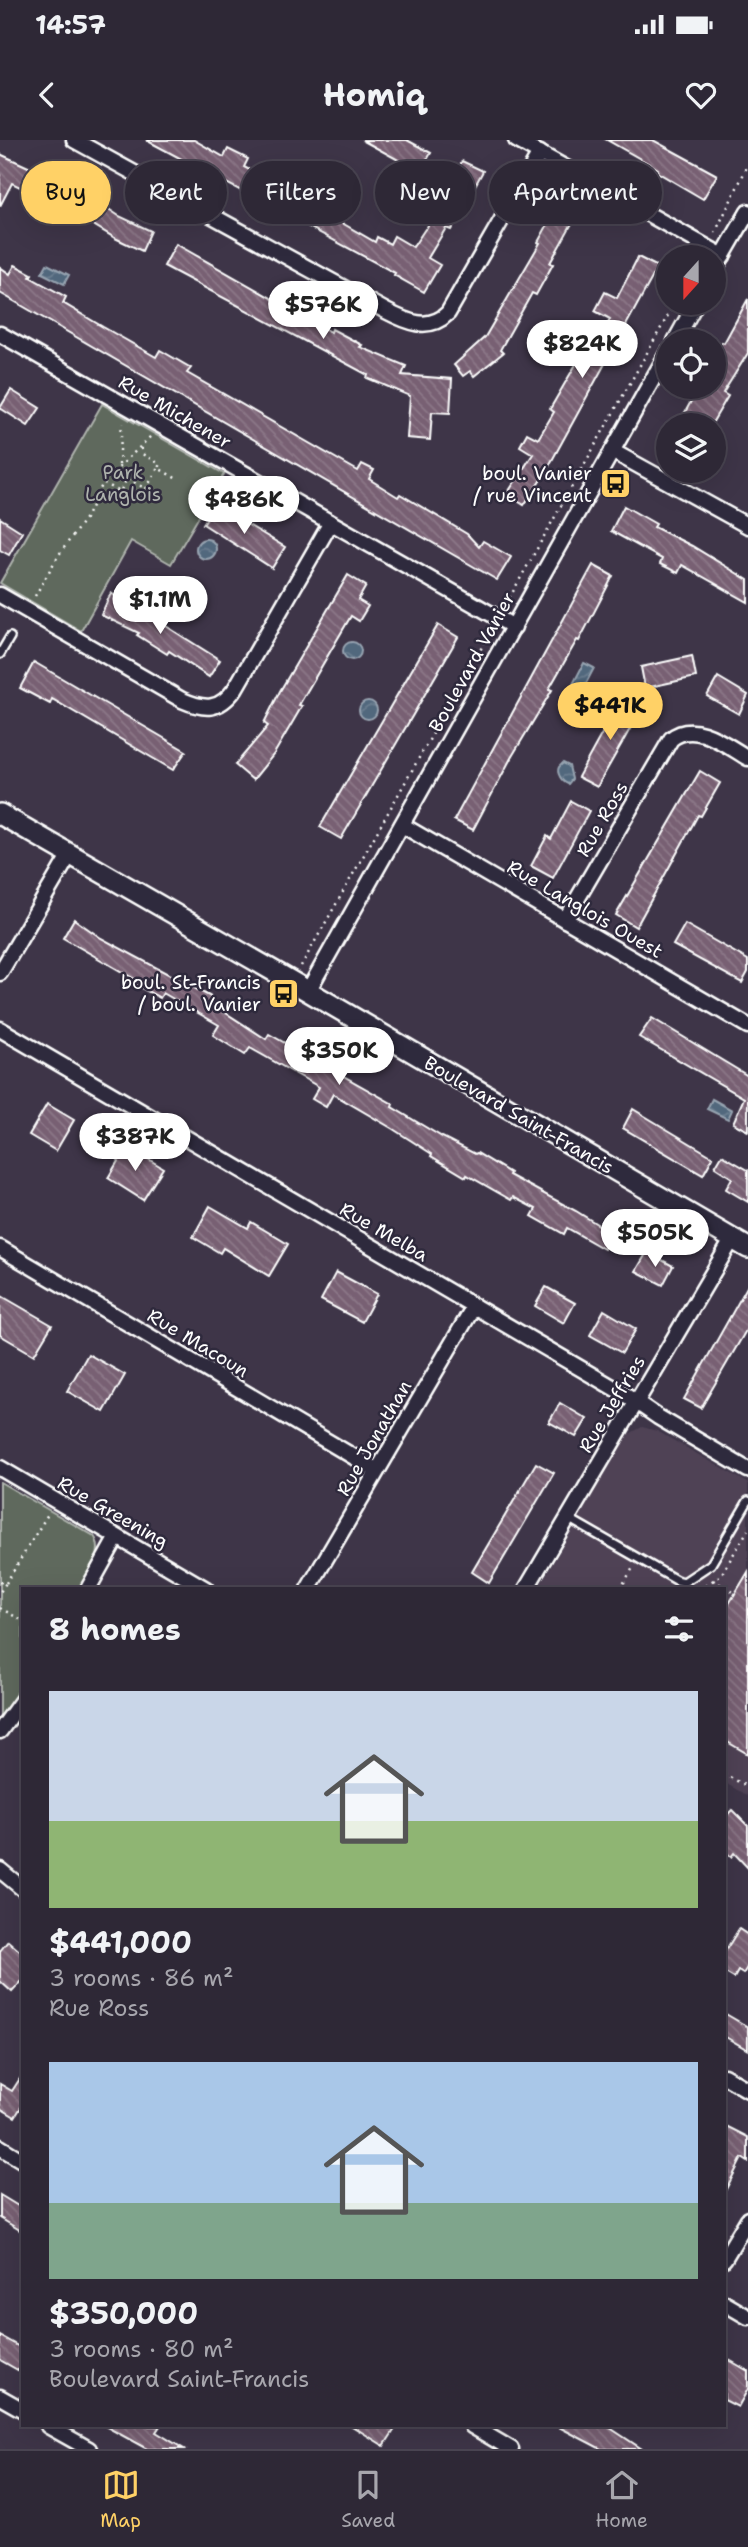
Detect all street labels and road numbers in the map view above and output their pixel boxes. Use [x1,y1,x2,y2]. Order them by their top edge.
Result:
street label: Rue Michener [114,370,236,454]
street label: Boulevard Vanier [423,587,521,737]
street label: Rue Ross [570,777,634,861]
street label: Rue Langlois Ouest [503,854,667,964]
street label: Boulevard Saint-Francis [420,1050,618,1180]
street label: Rue Melba [335,1197,433,1267]
street label: Rue Macoun [143,1303,253,1383]
street label: Rue Jeffries [573,1351,651,1457]
street label: Rue Jonathan [331,1376,417,1500]
street label: Rue Greening [53,1470,173,1554]

